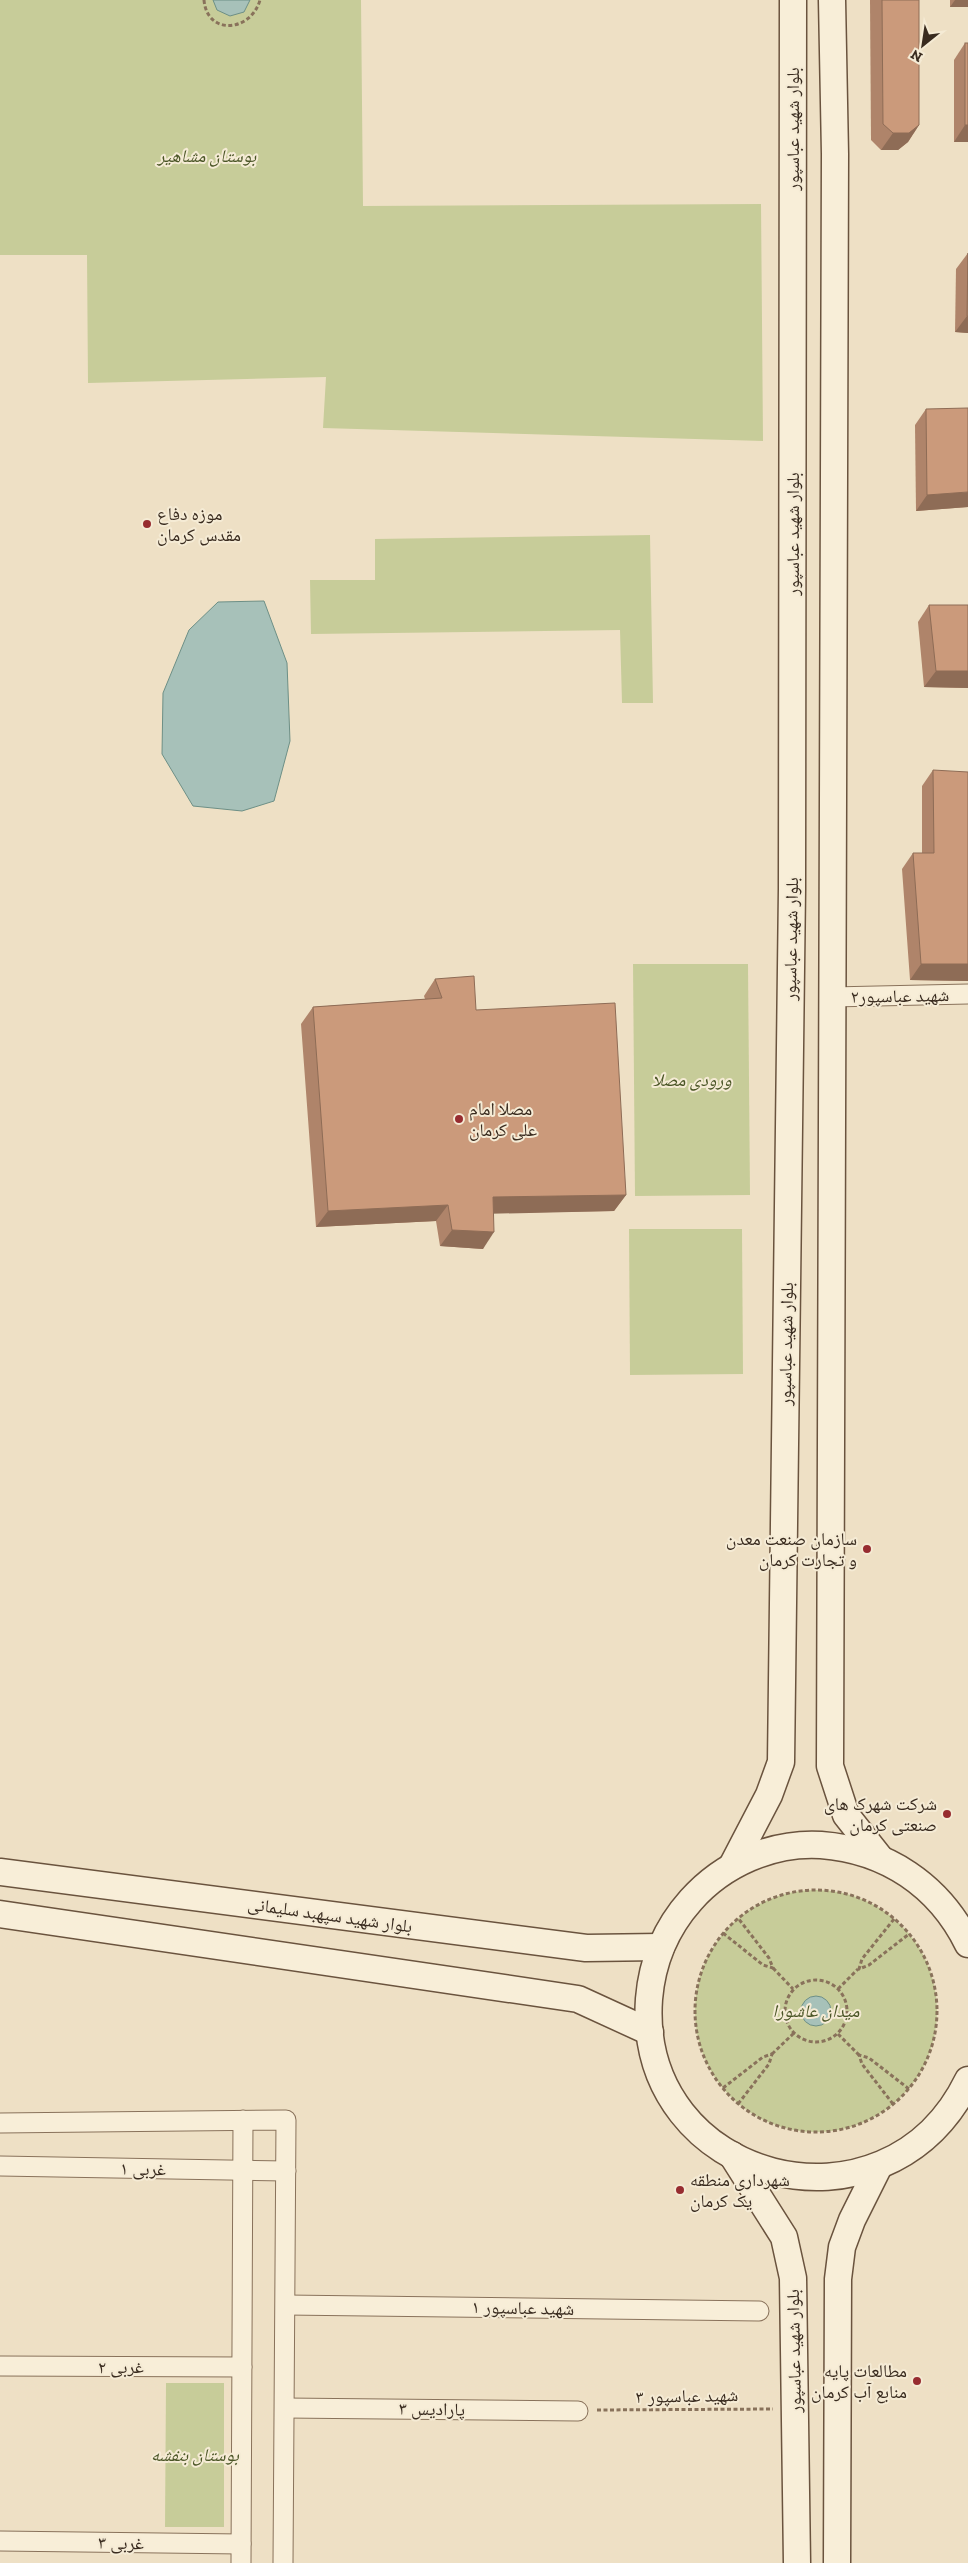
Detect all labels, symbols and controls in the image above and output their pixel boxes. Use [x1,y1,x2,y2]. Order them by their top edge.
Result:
north arrow [898,20,948,70]
text: N [908,46,926,66]
street label: بلوار شهید عباسپور [782,67,804,192]
park label: بوستان مشاهیر [156,145,257,167]
street label: بلوار شهید عباسپور [782,472,804,597]
place label: موزه دفاع مقدس کرمان [157,503,241,546]
marker: موزه دفاع مقدس کرمان [141,518,153,530]
street label: بلوار شهید عباسپور [779,877,803,1002]
street label: شهید عباسپور۲ [851,984,949,1008]
park label: ورودی مصلا [652,1069,732,1091]
place label: مصلا امام علی کرمان [469,1098,537,1141]
marker: مصلا امام علی کرمان [453,1113,465,1125]
street label: بلوار شهید عباسپور [774,1282,798,1407]
place label: سازمان صنعت معدن و تجارت کرمان [726,1528,857,1571]
marker: سازمان صنعت معدن و تجارت کرمان [861,1543,873,1555]
place label: شرکت شهرک های صنعتی کرمان [824,1793,937,1836]
marker: شرکت شهرک های صنعتی کرمان [941,1808,953,1820]
street label: بلوار شهید سپهبد سلیمانی [246,1893,414,1938]
park label: میدان عاشورا [772,2000,860,2022]
street label: ۱ غربی [120,2158,166,2180]
place label: شهرداری منطقه یک کرمان [690,2169,790,2212]
marker: شهرداری منطقه یک کرمان [674,2184,686,2196]
street label: بلوار شهید عباسپور [782,2289,806,2414]
street label: شهید عباسپور ۱ [472,2296,574,2320]
street label: ۲ غربی [98,2356,144,2378]
place label: مطالعات پایه منابع آب کرمان [811,2360,907,2404]
marker: مطالعات پایه منابع آب کرمان [911,2375,923,2387]
street label: شهید عباسپور ۳ [636,2384,738,2408]
street label: پارادیس ۳ [399,2397,465,2421]
park label: بوستان بنفشه [151,2444,240,2466]
street label: ۳ غربی [98,2532,144,2554]

